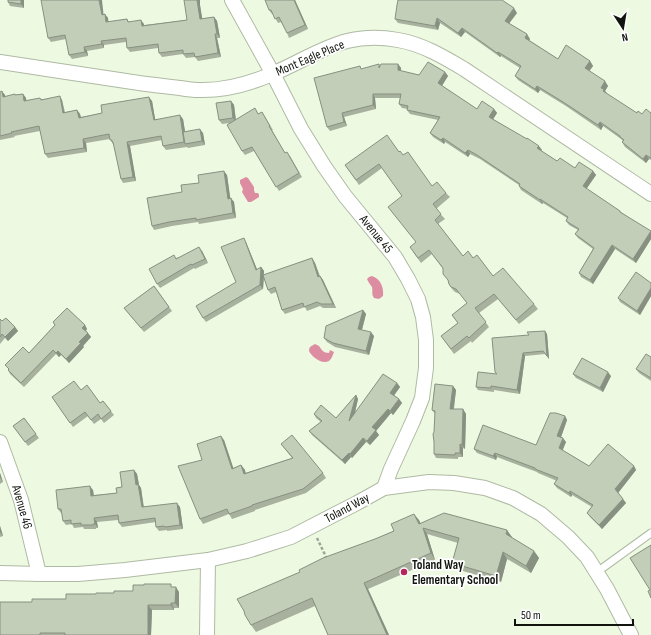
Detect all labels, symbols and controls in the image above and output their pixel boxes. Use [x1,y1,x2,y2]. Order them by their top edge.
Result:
north arrow [603,8,643,48]
text: N [621,30,629,44]
street label: Mont Eagle Place [273,36,347,80]
street label: Avenue 45 [355,211,396,256]
street label: Avenue 46 [8,482,36,531]
street label: Toland Way [322,490,372,526]
place label: Toland Way Elementary School [412,557,499,588]
marker: Toland Way Elementary School [399,567,409,577]
scale bar [515,601,633,627]
text: 50 m [521,608,541,623]

